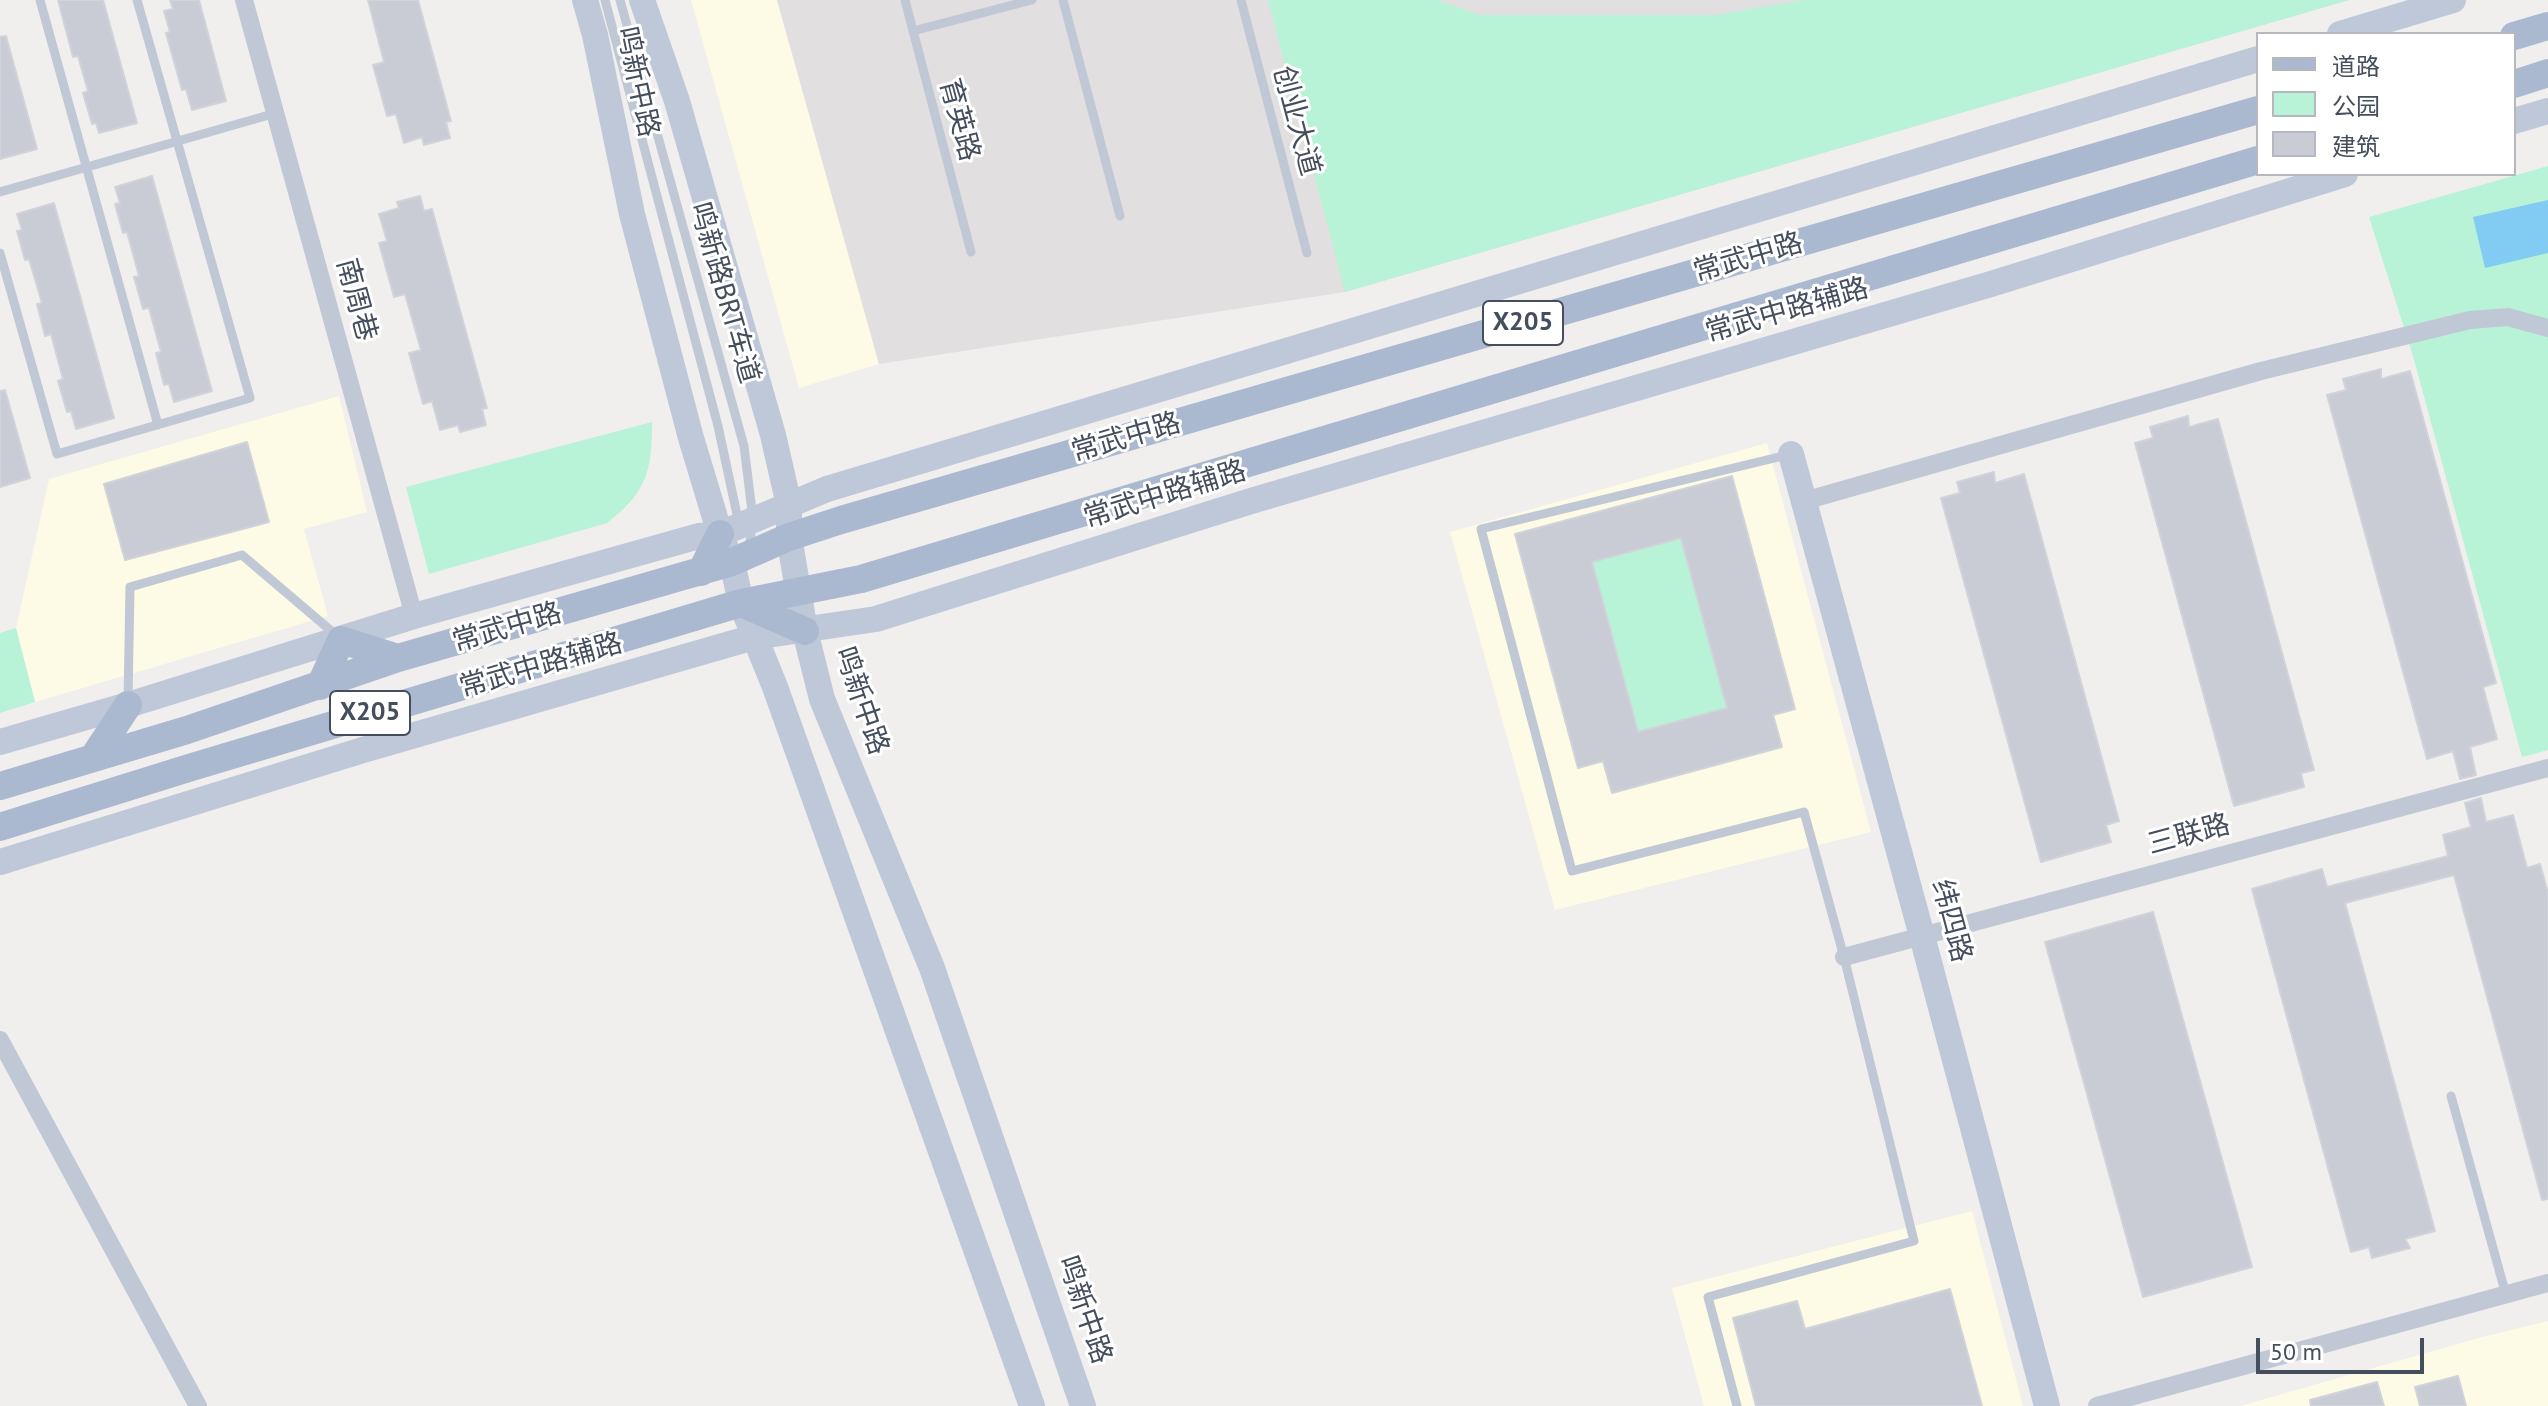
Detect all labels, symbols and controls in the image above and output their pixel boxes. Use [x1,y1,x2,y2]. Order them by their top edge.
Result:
street label: 鸣新中路 [609,24,665,140]
legend [2256,32,2516,176]
text: 道路 [2332,51,2380,82]
street label: 创业大道 [1265,63,1327,179]
street label: 育英路 [932,75,986,165]
text: 公园 [2332,91,2380,122]
text: 建筑 [2332,131,2380,162]
street label: 鸣新路BRT车道 [682,199,766,387]
street label: 常武中路 [1690,226,1806,290]
street label: 南周巷 [329,255,383,345]
street label: 常武中路辅路 [1702,272,1872,350]
road number: X205 [1483,301,1563,345]
street label: 常武中路 [1068,406,1184,470]
street label: 常武中路辅路 [1080,454,1250,536]
street label: 常武中路 [449,596,565,660]
street label: 常武中路辅路 [456,627,626,705]
street label: 鸣新中路 [827,643,895,759]
road number: X205 [330,691,410,735]
street label: 三联路 [2144,808,2234,862]
street label: 纬四路 [1924,876,1978,966]
street label: 鸣新中路 [1050,1252,1118,1368]
scale bar [2260,1322,2428,1372]
text: 50 m [2270,1336,2322,1367]

